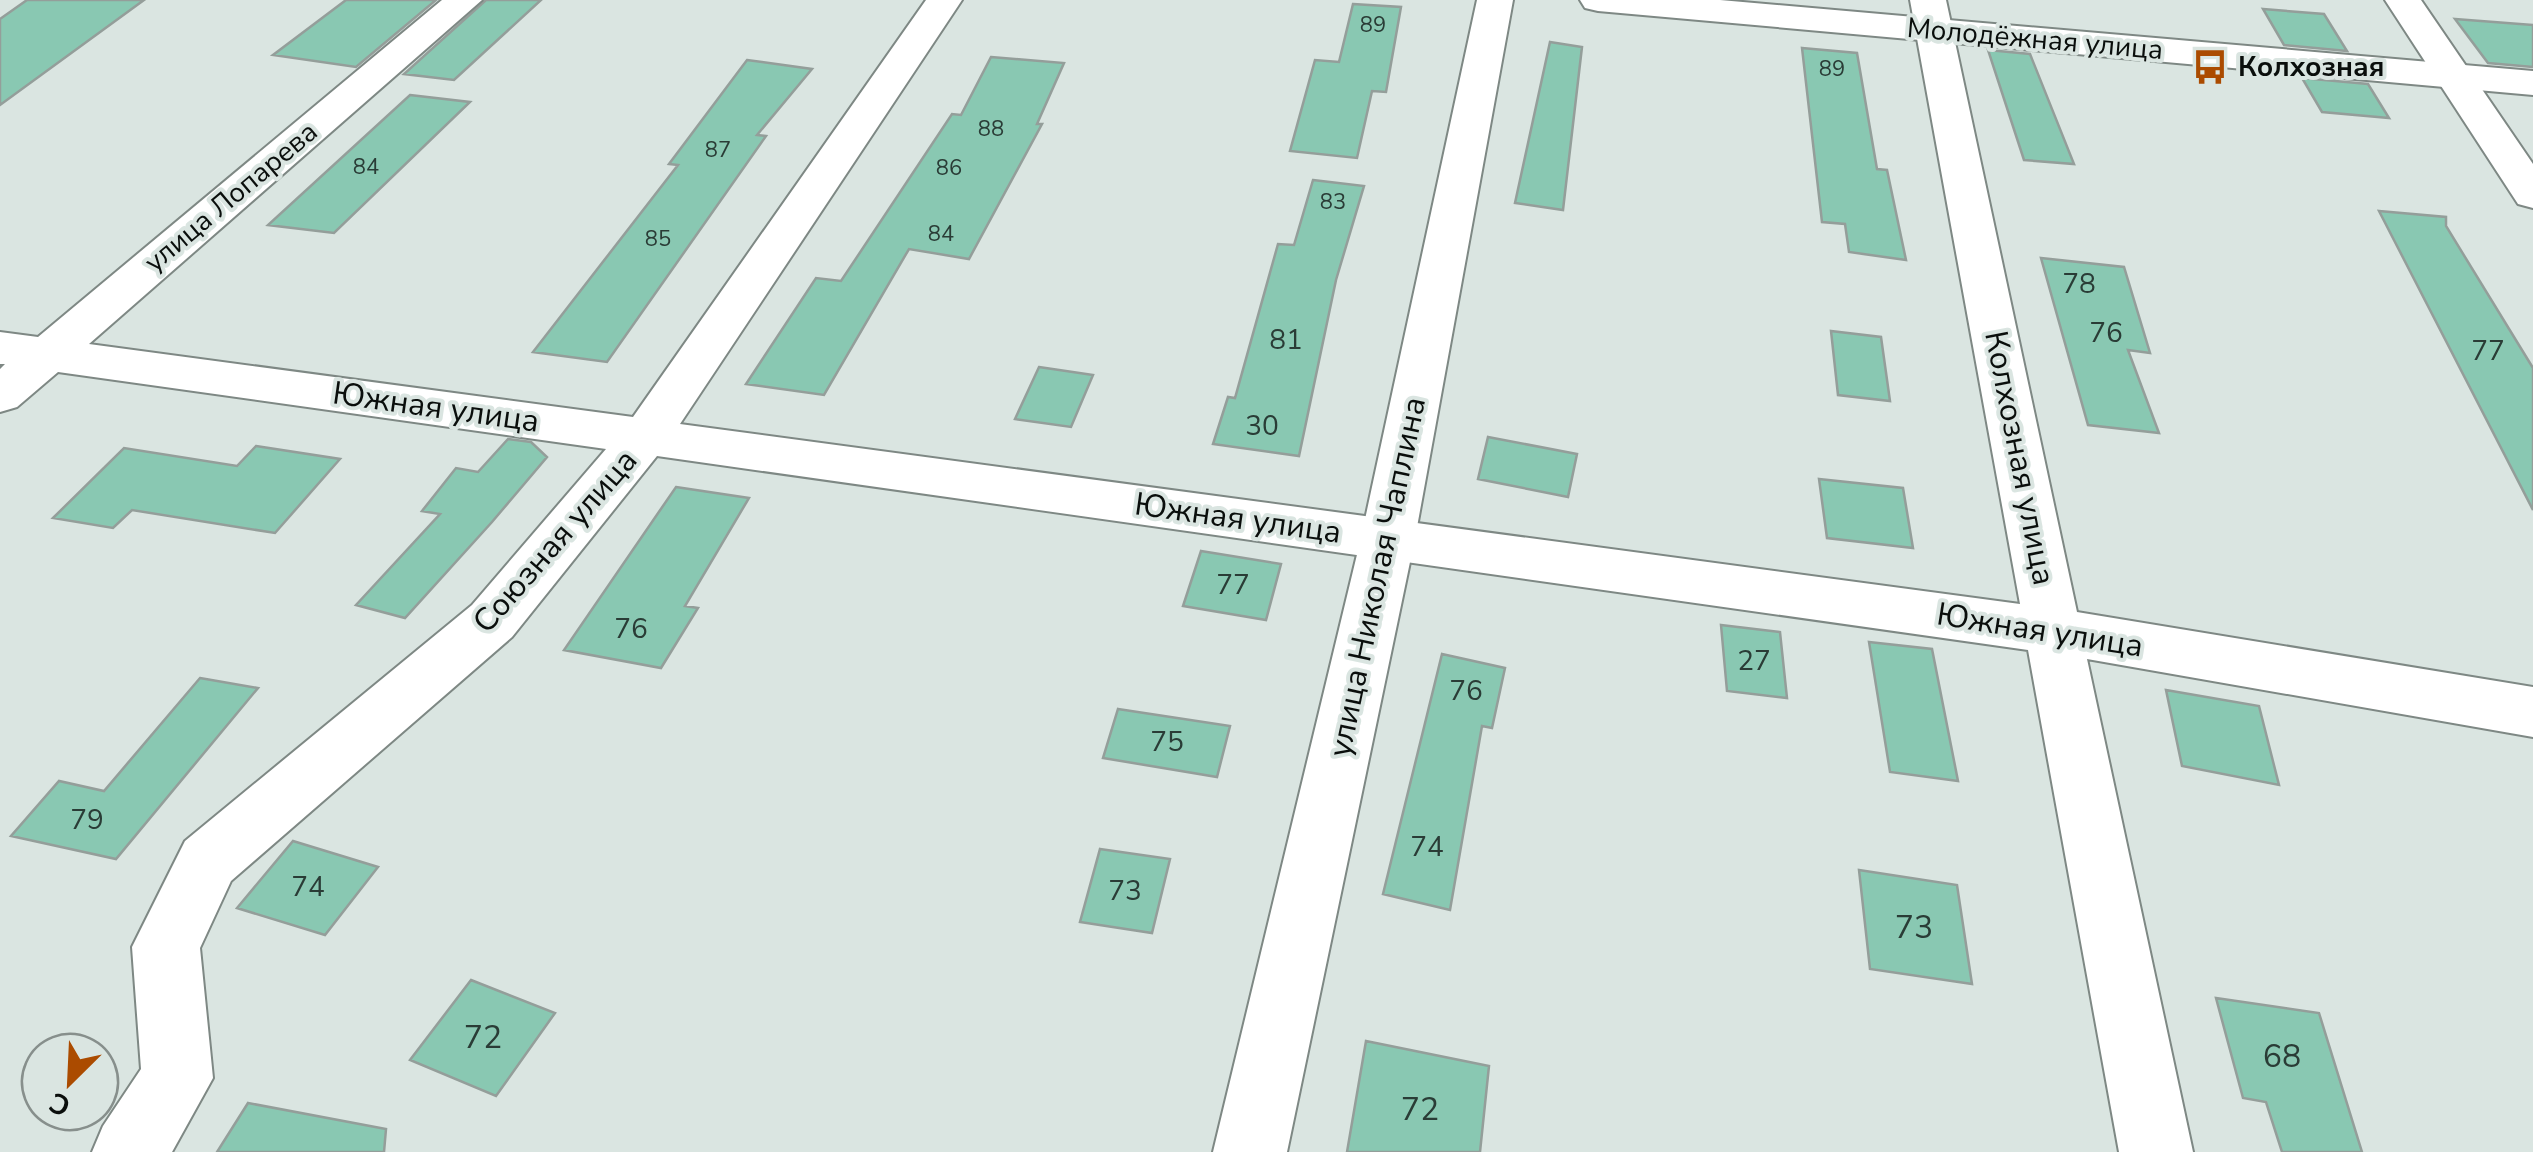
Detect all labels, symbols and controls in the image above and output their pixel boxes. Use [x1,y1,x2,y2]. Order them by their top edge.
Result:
street label: Молодёжная улица [1905,9,2165,69]
house number: 89 [1360,10,1386,40]
bus stop icon: Колхозная [2191,48,2229,86]
place label: Колхозная [2238,48,2385,86]
house number: 89 [1819,54,1845,84]
street label: улица Лопарева [136,113,326,281]
house number: 88 [978,114,1004,144]
house number: 87 [705,135,731,165]
house number: 84 [353,152,379,182]
house number: 86 [936,153,962,183]
house number: 83 [1320,187,1346,217]
house number: 84 [928,219,954,249]
house number: 85 [645,224,671,254]
house number: 78 [2062,265,2096,303]
house number: 76 [2089,314,2123,352]
house number: 81 [1269,321,1303,359]
street label: Колхозная улица [1974,327,2066,589]
house number: 77 [2471,332,2505,370]
street label: Южная улица [330,371,542,443]
street label: улица Николая Чаплина [1318,393,1436,761]
house number: 30 [1245,407,1279,445]
street label: Союзная улица [463,440,647,642]
street label: Южная улица [1132,482,1344,554]
house number: 77 [1216,566,1250,604]
street label: Южная улица [1934,592,2146,668]
house number: 76 [614,610,648,648]
house number: 27 [1737,642,1771,680]
house number: 76 [1449,672,1483,710]
house number: 75 [1150,723,1184,761]
house number: 79 [70,801,104,839]
house number: 74 [1410,828,1444,866]
house number: 74 [291,868,325,906]
house number: 73 [1108,872,1142,910]
house number: 73 [1895,906,1933,949]
house number: 72 [464,1016,502,1059]
north arrow [20,1032,120,1132]
house number: 68 [2263,1035,2301,1078]
text: С [44,1083,77,1125]
house number: 72 [1401,1088,1439,1131]

